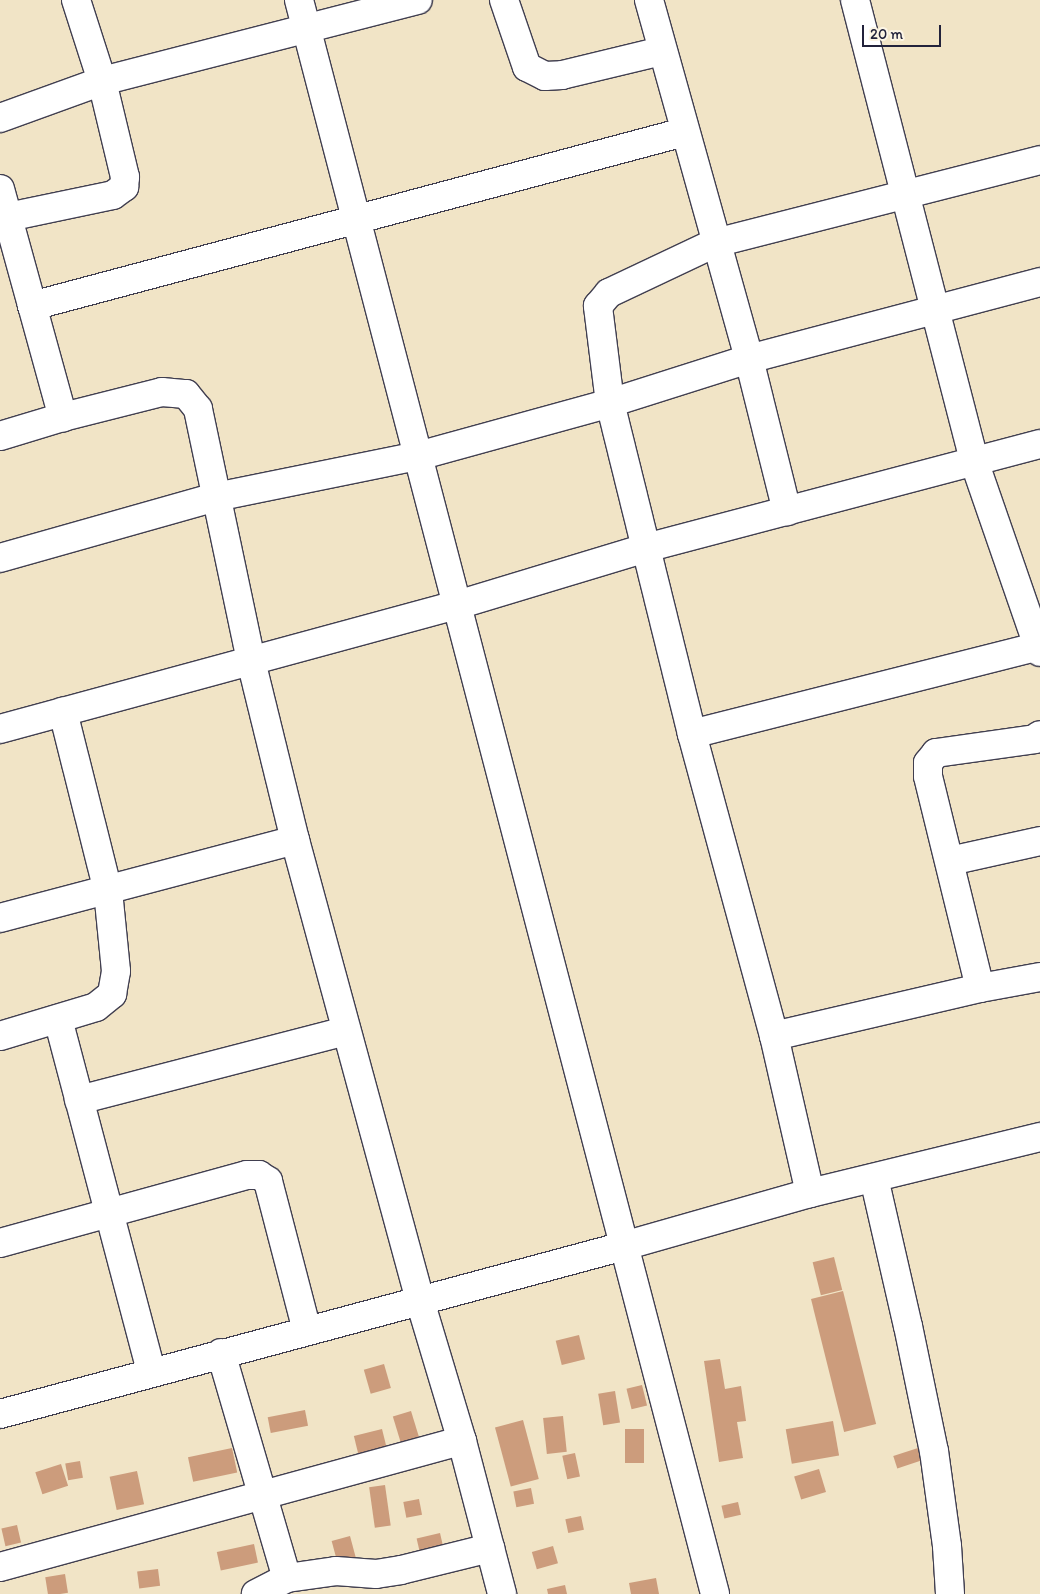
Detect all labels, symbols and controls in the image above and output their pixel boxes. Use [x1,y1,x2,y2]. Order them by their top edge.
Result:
scale bar [865,15,944,47]
text: 20 m [870,25,903,43]

